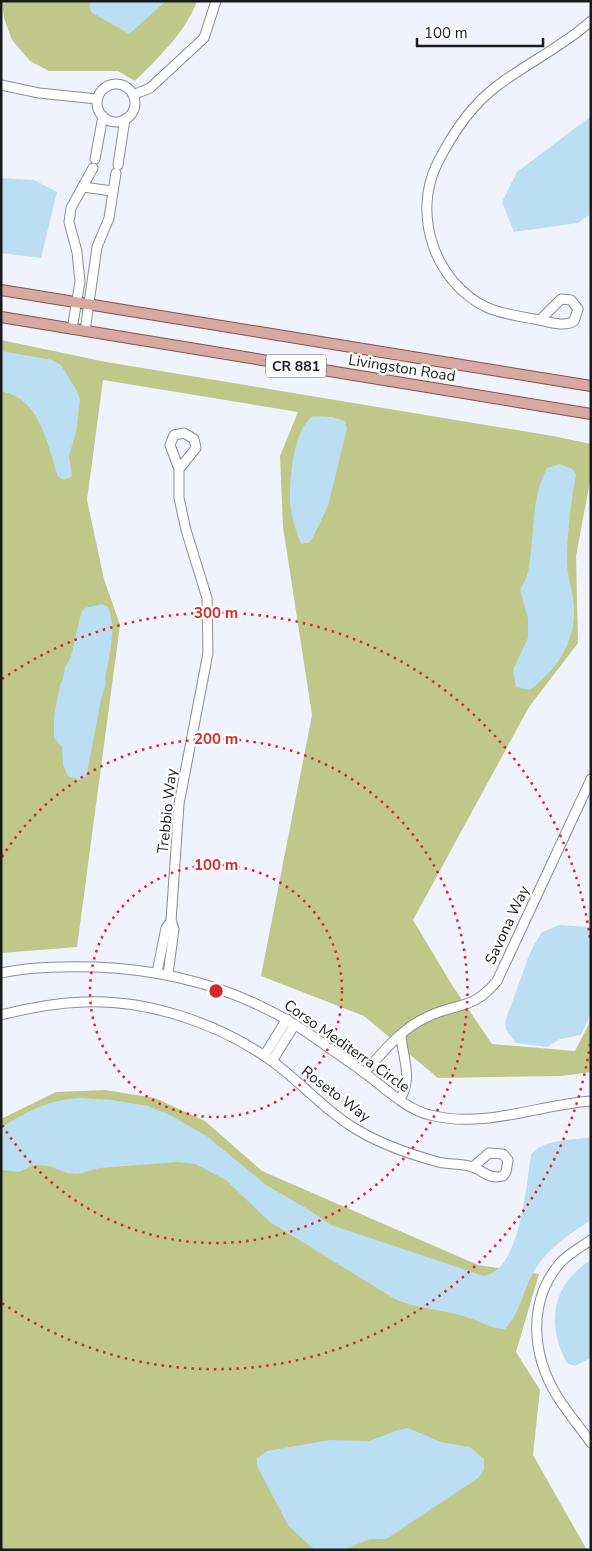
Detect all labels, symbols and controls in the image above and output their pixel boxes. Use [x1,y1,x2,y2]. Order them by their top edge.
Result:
scale bar [417,15,543,47]
text: 100 m [424,23,468,43]
street label: Livingston Road [347,350,457,386]
road number: CR 881 [266,354,326,378]
text: 300 m [194,603,238,623]
text: 200 m [194,729,238,749]
street label: Trebbio Way [153,767,181,855]
text: 100 m [194,855,238,875]
street label: Savona Way [480,882,534,968]
centre of rings [207,982,225,1000]
street label: Corso Mediterra Circle [280,995,414,1097]
street label: Roseto Way [297,1061,375,1127]

